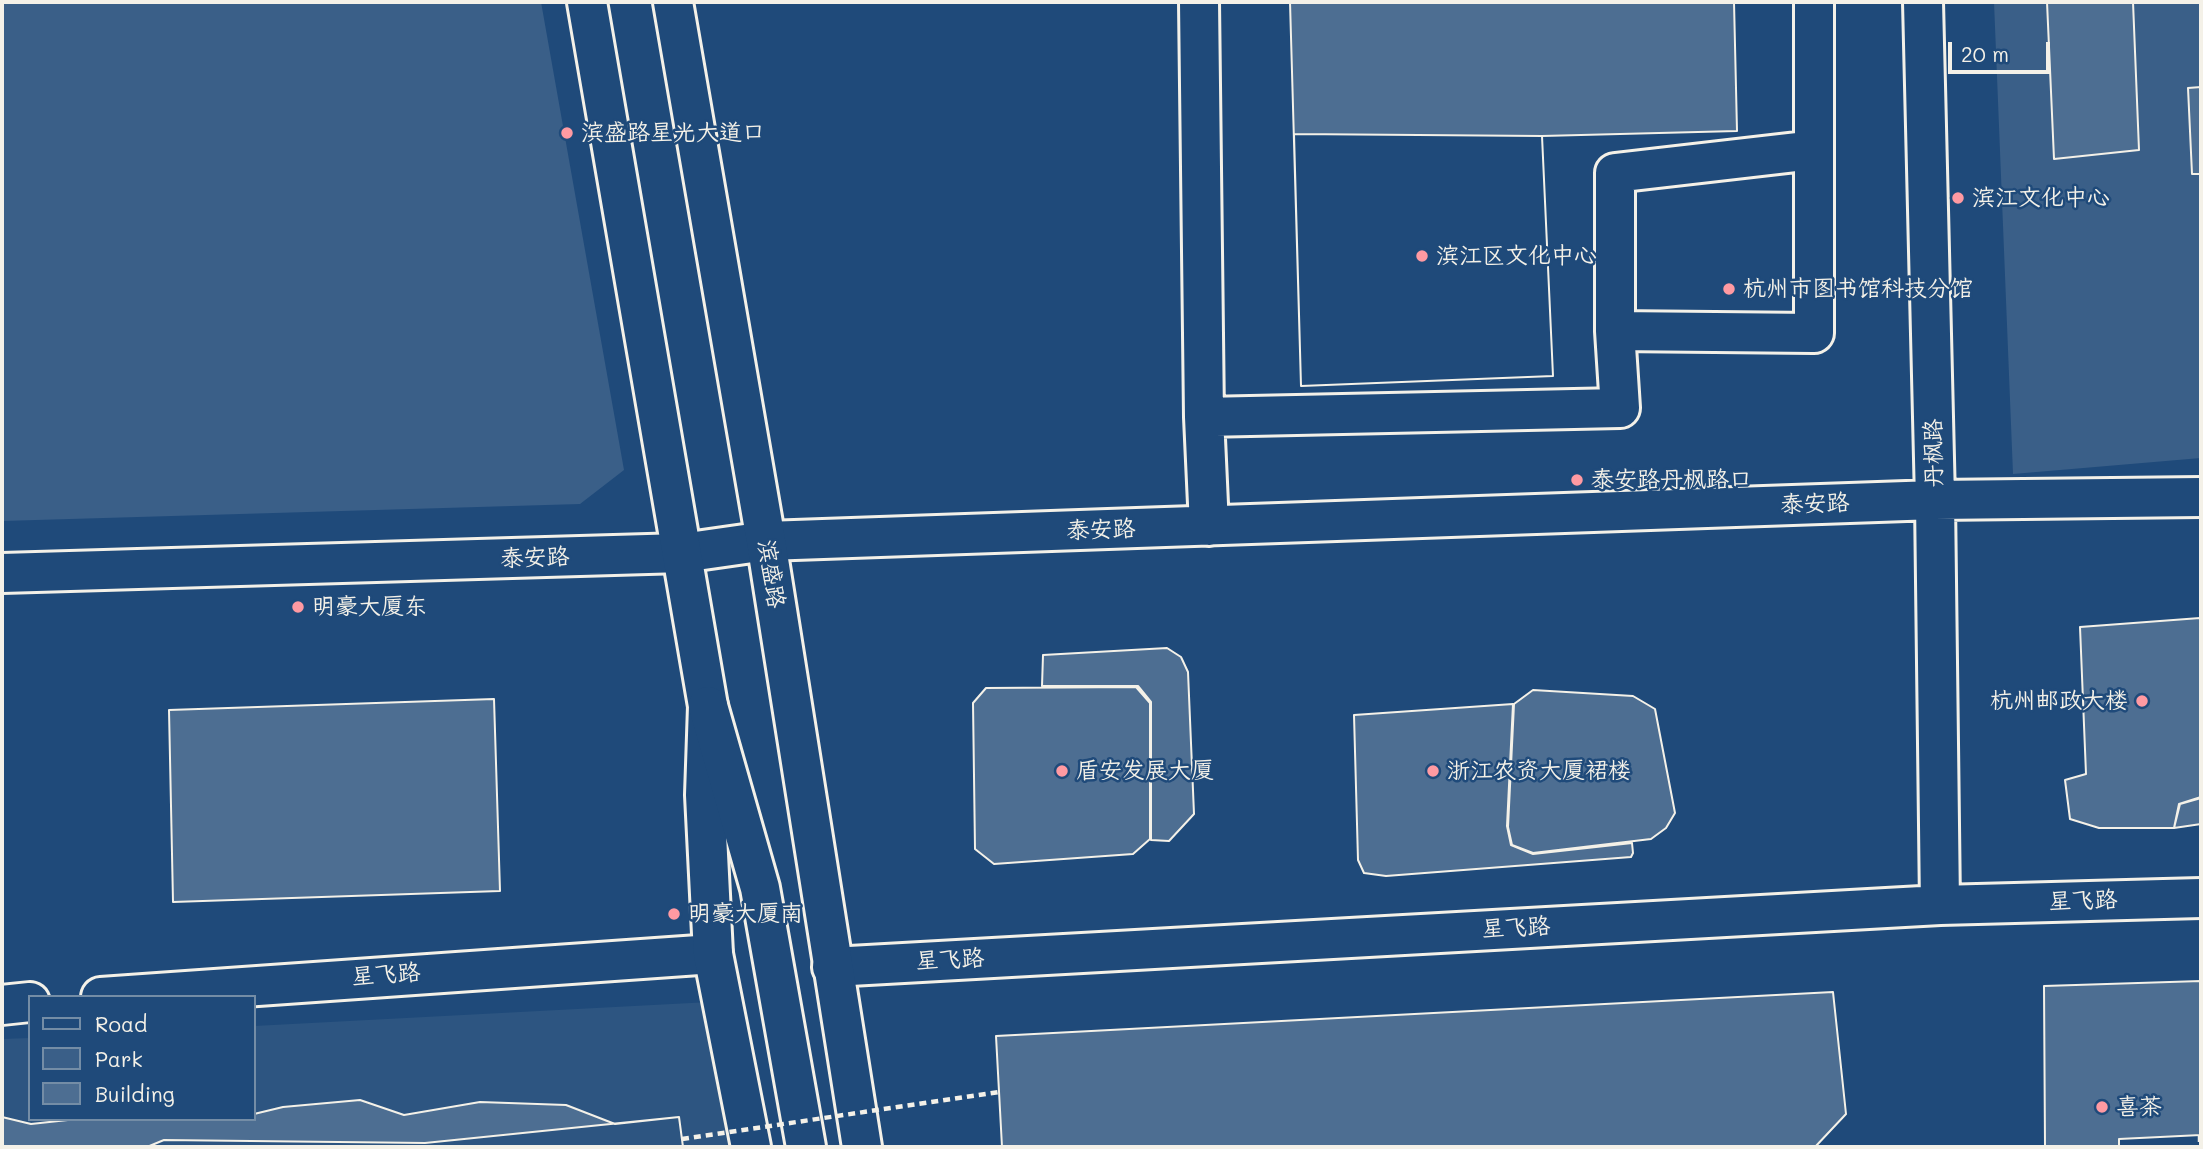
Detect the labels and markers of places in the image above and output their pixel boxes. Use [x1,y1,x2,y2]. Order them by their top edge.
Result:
place label: 滨盛路星光大道口 [581,119,765,147]
marker: 滨盛路星光大道口 [559,125,575,141]
place label: 滨江文化中心 [1972,184,2110,212]
marker: 滨江文化中心 [1950,190,1966,206]
place label: 滨江区文化中心 [1436,242,1597,270]
marker: 滨江区文化中心 [1414,248,1430,264]
place label: 杭州市图书馆科技分馆 [1743,275,1973,303]
marker: 杭州市图书馆科技分馆 [1721,281,1737,297]
place label: 泰安路丹枫路口 [1591,466,1752,494]
marker: 泰安路丹枫路口 [1569,472,1585,488]
place label: 明豪大厦东 [312,593,427,621]
marker: 明豪大厦东 [290,599,306,615]
place label: 杭州邮政大楼 [1990,687,2128,715]
marker: 杭州邮政大楼 [2134,693,2150,709]
place label: 盾安发展大厦 [1076,757,1214,785]
place label: 浙江农资大厦裙楼 [1447,757,1631,785]
marker: 盾安发展大厦 [1054,763,1070,779]
marker: 浙江农资大厦裙楼 [1425,763,1441,779]
place label: 明豪大厦南 [688,900,803,928]
marker: 明豪大厦南 [666,906,682,922]
place label: 喜茶 [2116,1093,2162,1121]
marker: 喜茶 [2094,1099,2110,1115]

